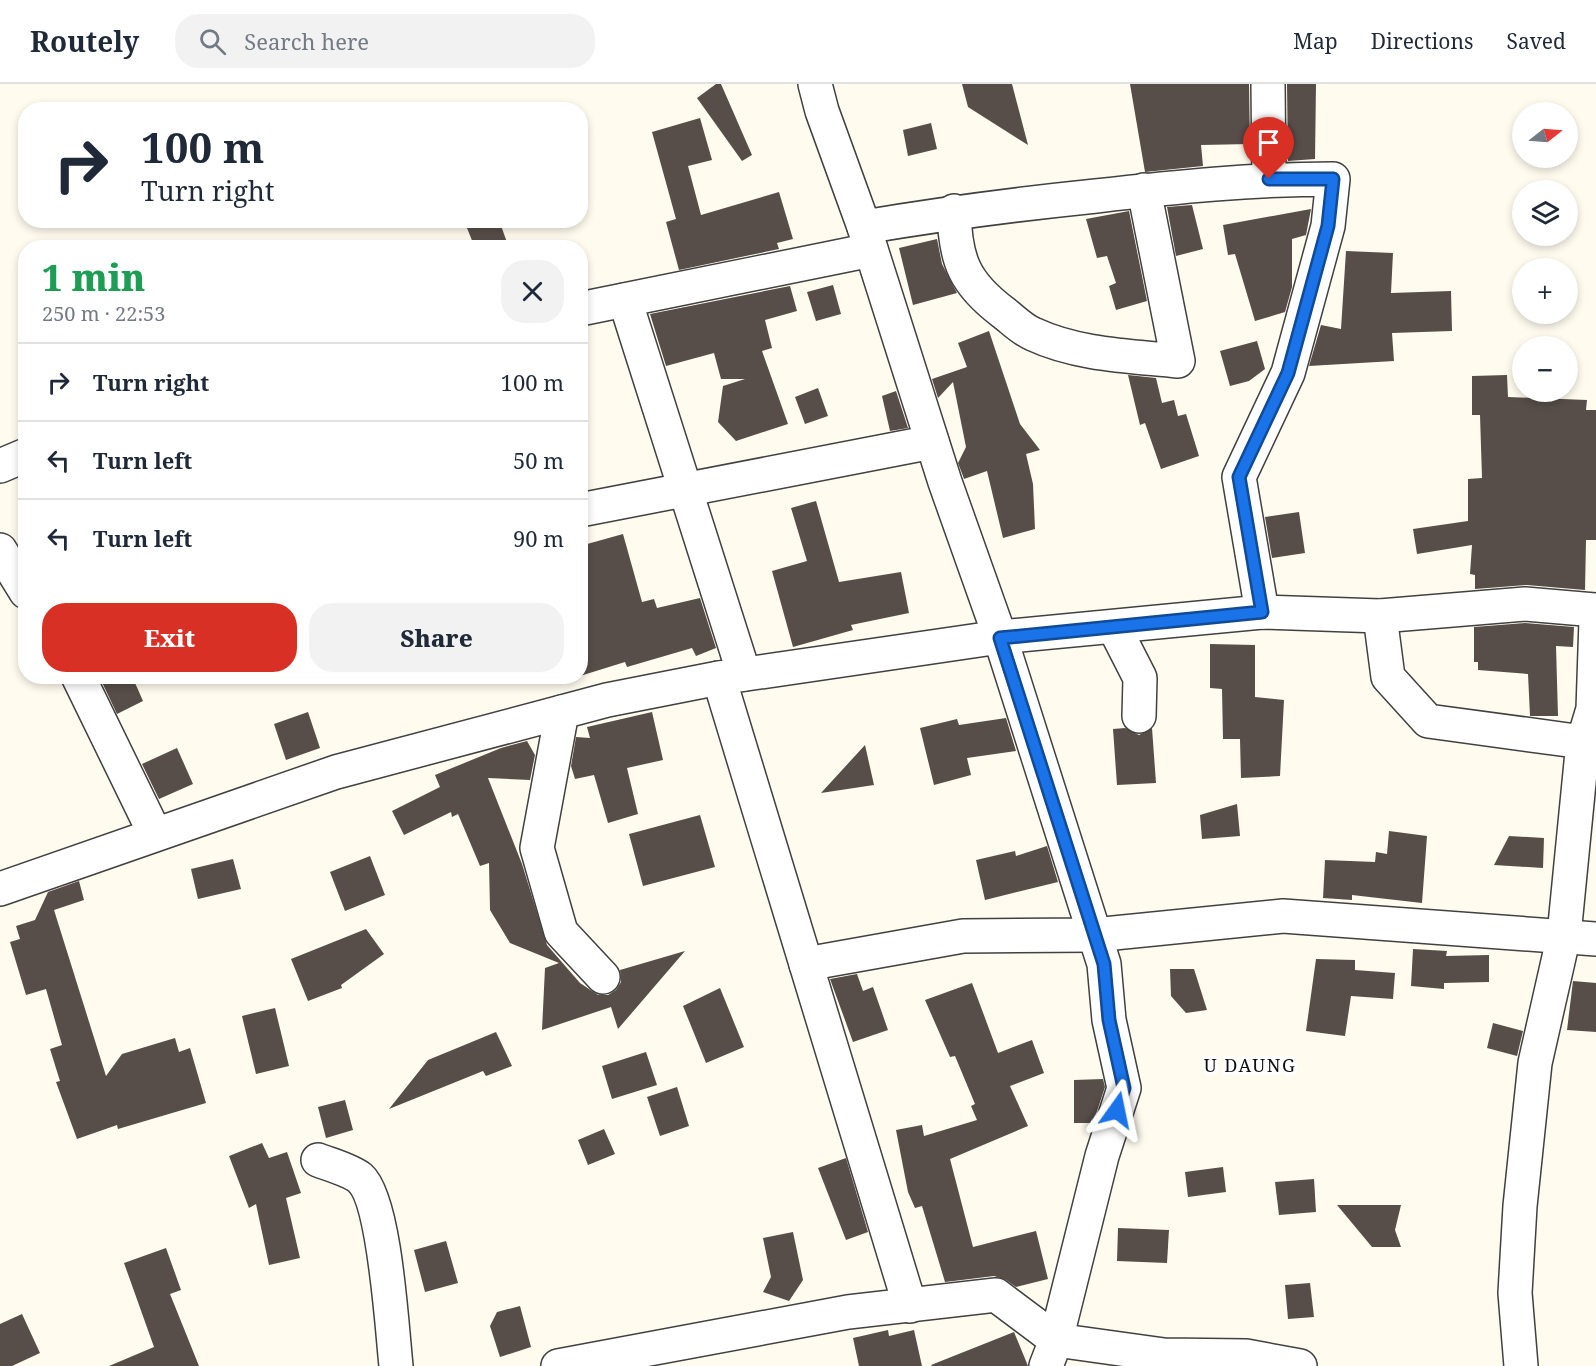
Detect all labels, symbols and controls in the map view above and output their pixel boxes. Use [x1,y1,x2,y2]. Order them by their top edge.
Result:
search box [175,14,595,68]
text: Routely [30,22,139,60]
icon: search [196,25,229,58]
text: Search here [244,26,369,56]
text: Map [1293,27,1338,55]
text: Directions [1371,27,1473,55]
text: Saved [1506,27,1566,55]
north arrow [1512,102,1578,168]
map controls [1512,102,1578,402]
pin [1243,117,1294,179]
text: 100 m [141,118,265,175]
icon: right [42,126,120,204]
icon: arrive [1252,126,1285,159]
text: Turn right [141,172,274,209]
button: layers [1512,180,1578,246]
text: 1 min [42,253,145,302]
button: + [1512,258,1578,324]
button: close [501,260,564,323]
text: 250 m · 22:53 [42,300,165,327]
button: − [1512,336,1578,402]
icon: right [42,366,75,399]
text: Turn right [93,367,209,397]
text: 100 m [501,367,564,397]
icon: left [42,444,75,477]
text: Turn left [93,445,192,475]
text: 50 m [513,445,564,475]
icon: left [42,522,75,555]
text: Turn left [93,523,192,553]
text: 90 m [513,523,564,553]
button: Exit [42,603,297,672]
button: Share [309,603,564,672]
district label: U DAUNG [1204,1053,1296,1077]
position arrow [1085,1078,1149,1142]

